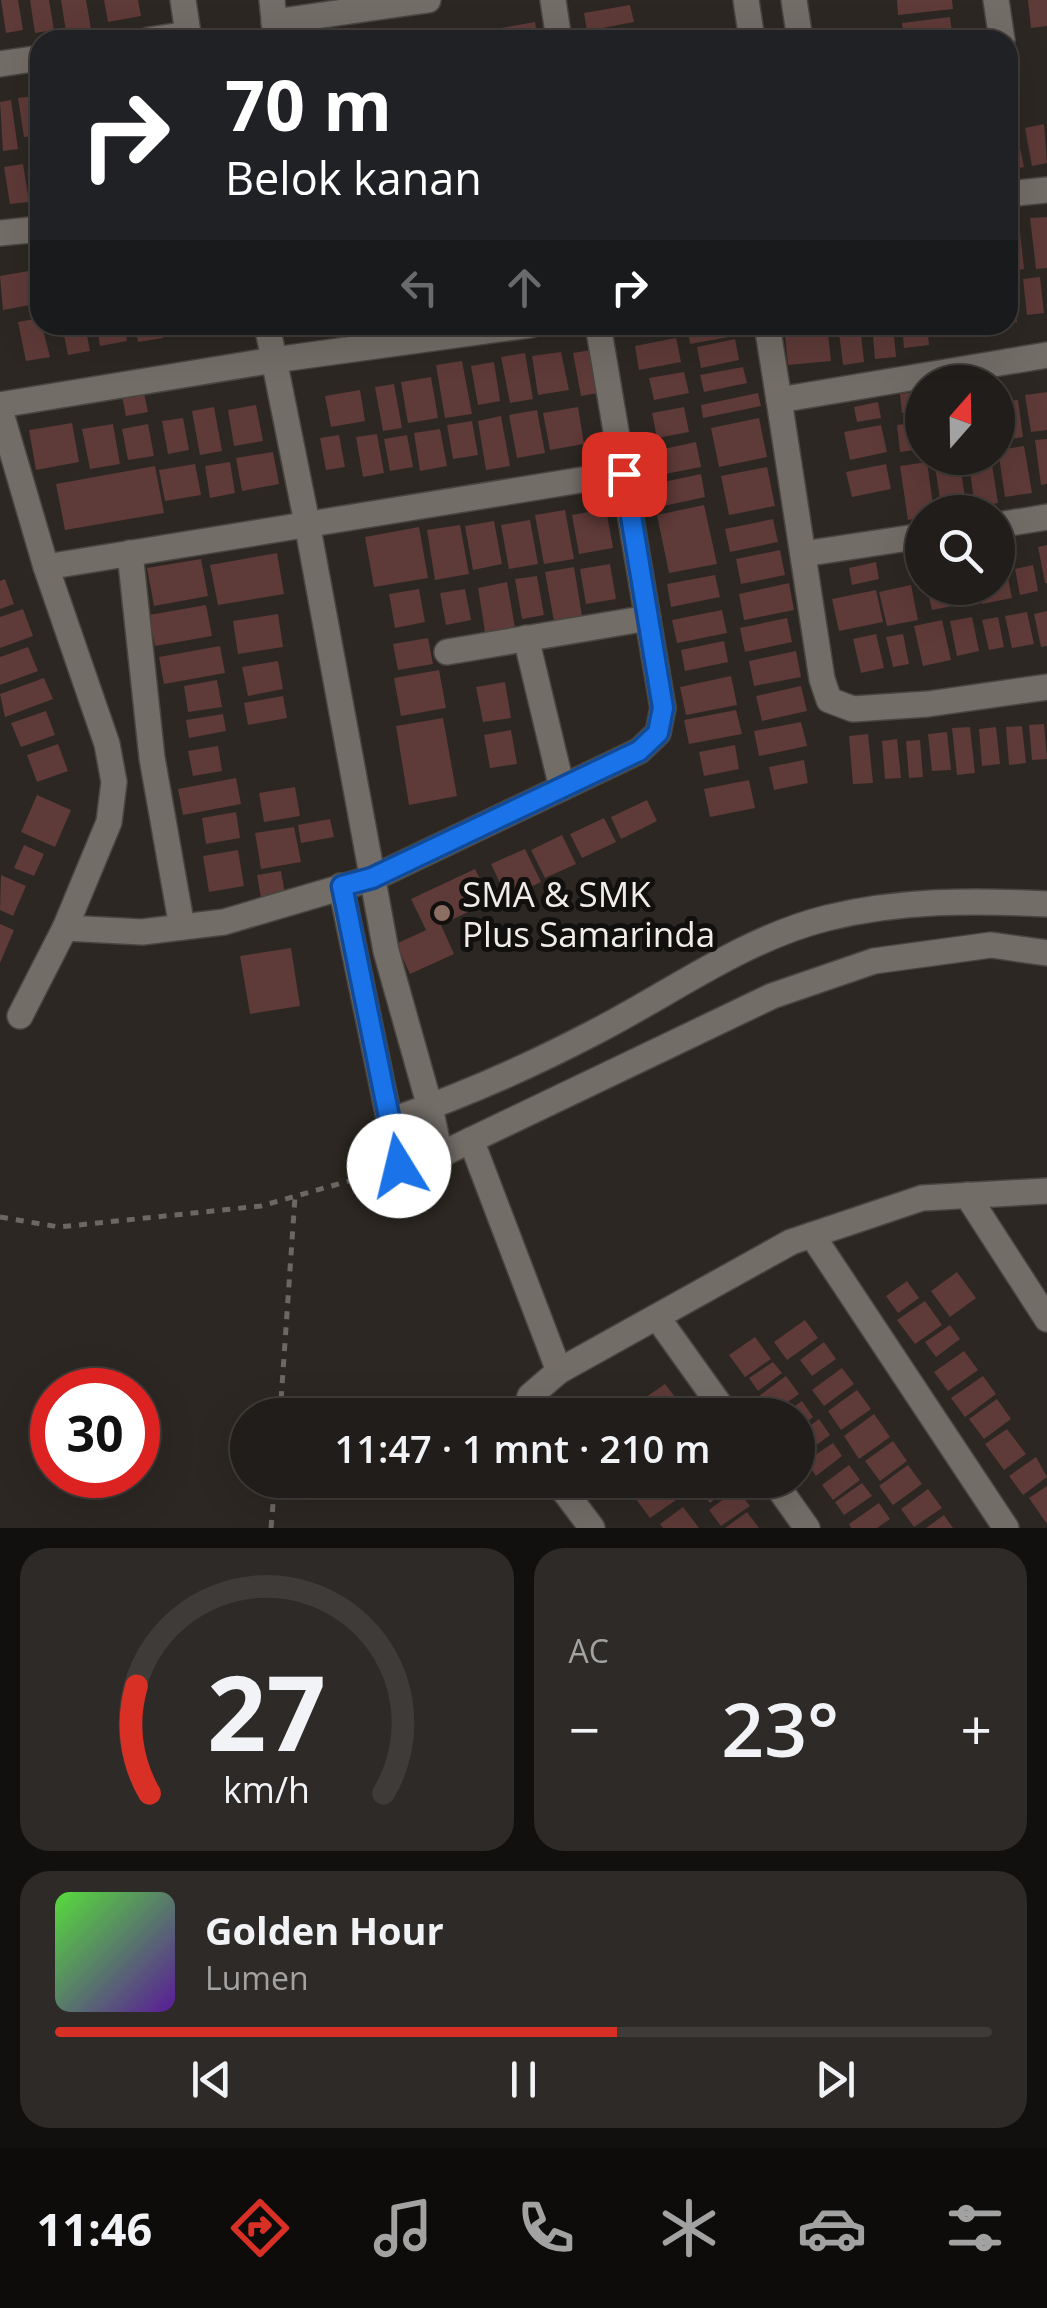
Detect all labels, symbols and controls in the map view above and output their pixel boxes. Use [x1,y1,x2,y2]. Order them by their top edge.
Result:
text: 70 m [225,56,392,152]
icon: right [60,70,190,200]
text: Belok kanan [225,147,482,208]
icon: left [392,260,447,315]
icon: ahead [497,260,552,315]
icon: right [602,260,657,315]
north arrow [905,365,1015,475]
map controls [905,365,1015,605]
pin [582,432,667,517]
icon: arrive [597,447,652,502]
button: search [905,495,1015,605]
place label: SMA & SMK Plus Samarinda [462,870,715,957]
marker: SMA & SMK Plus Samarinda [431,902,453,924]
position arrow [347,1114,451,1218]
speed limit sign: 30 [30,1368,160,1498]
text: 11:47 · 1 mnt · 210 m [335,1422,710,1474]
text: AC [569,1629,609,1672]
text: 27 [207,1640,326,1781]
text: 23° [721,1677,839,1779]
text: − [569,1691,600,1766]
text: + [961,1691,992,1766]
text: km/h [223,1765,310,1813]
text: Golden Hour [205,1904,444,1956]
text: Lumen [205,1956,309,1999]
icon: previous [184,2052,239,2107]
icon: pause [496,2052,551,2107]
icon: next [808,2052,863,2107]
icon: directions [225,2193,295,2263]
icon: music [368,2193,438,2263]
icon: phone [511,2193,581,2263]
icon: climate [654,2193,724,2263]
icon: car [797,2193,867,2263]
icon: filters [940,2193,1010,2263]
text: 11:46 [37,2198,152,2259]

